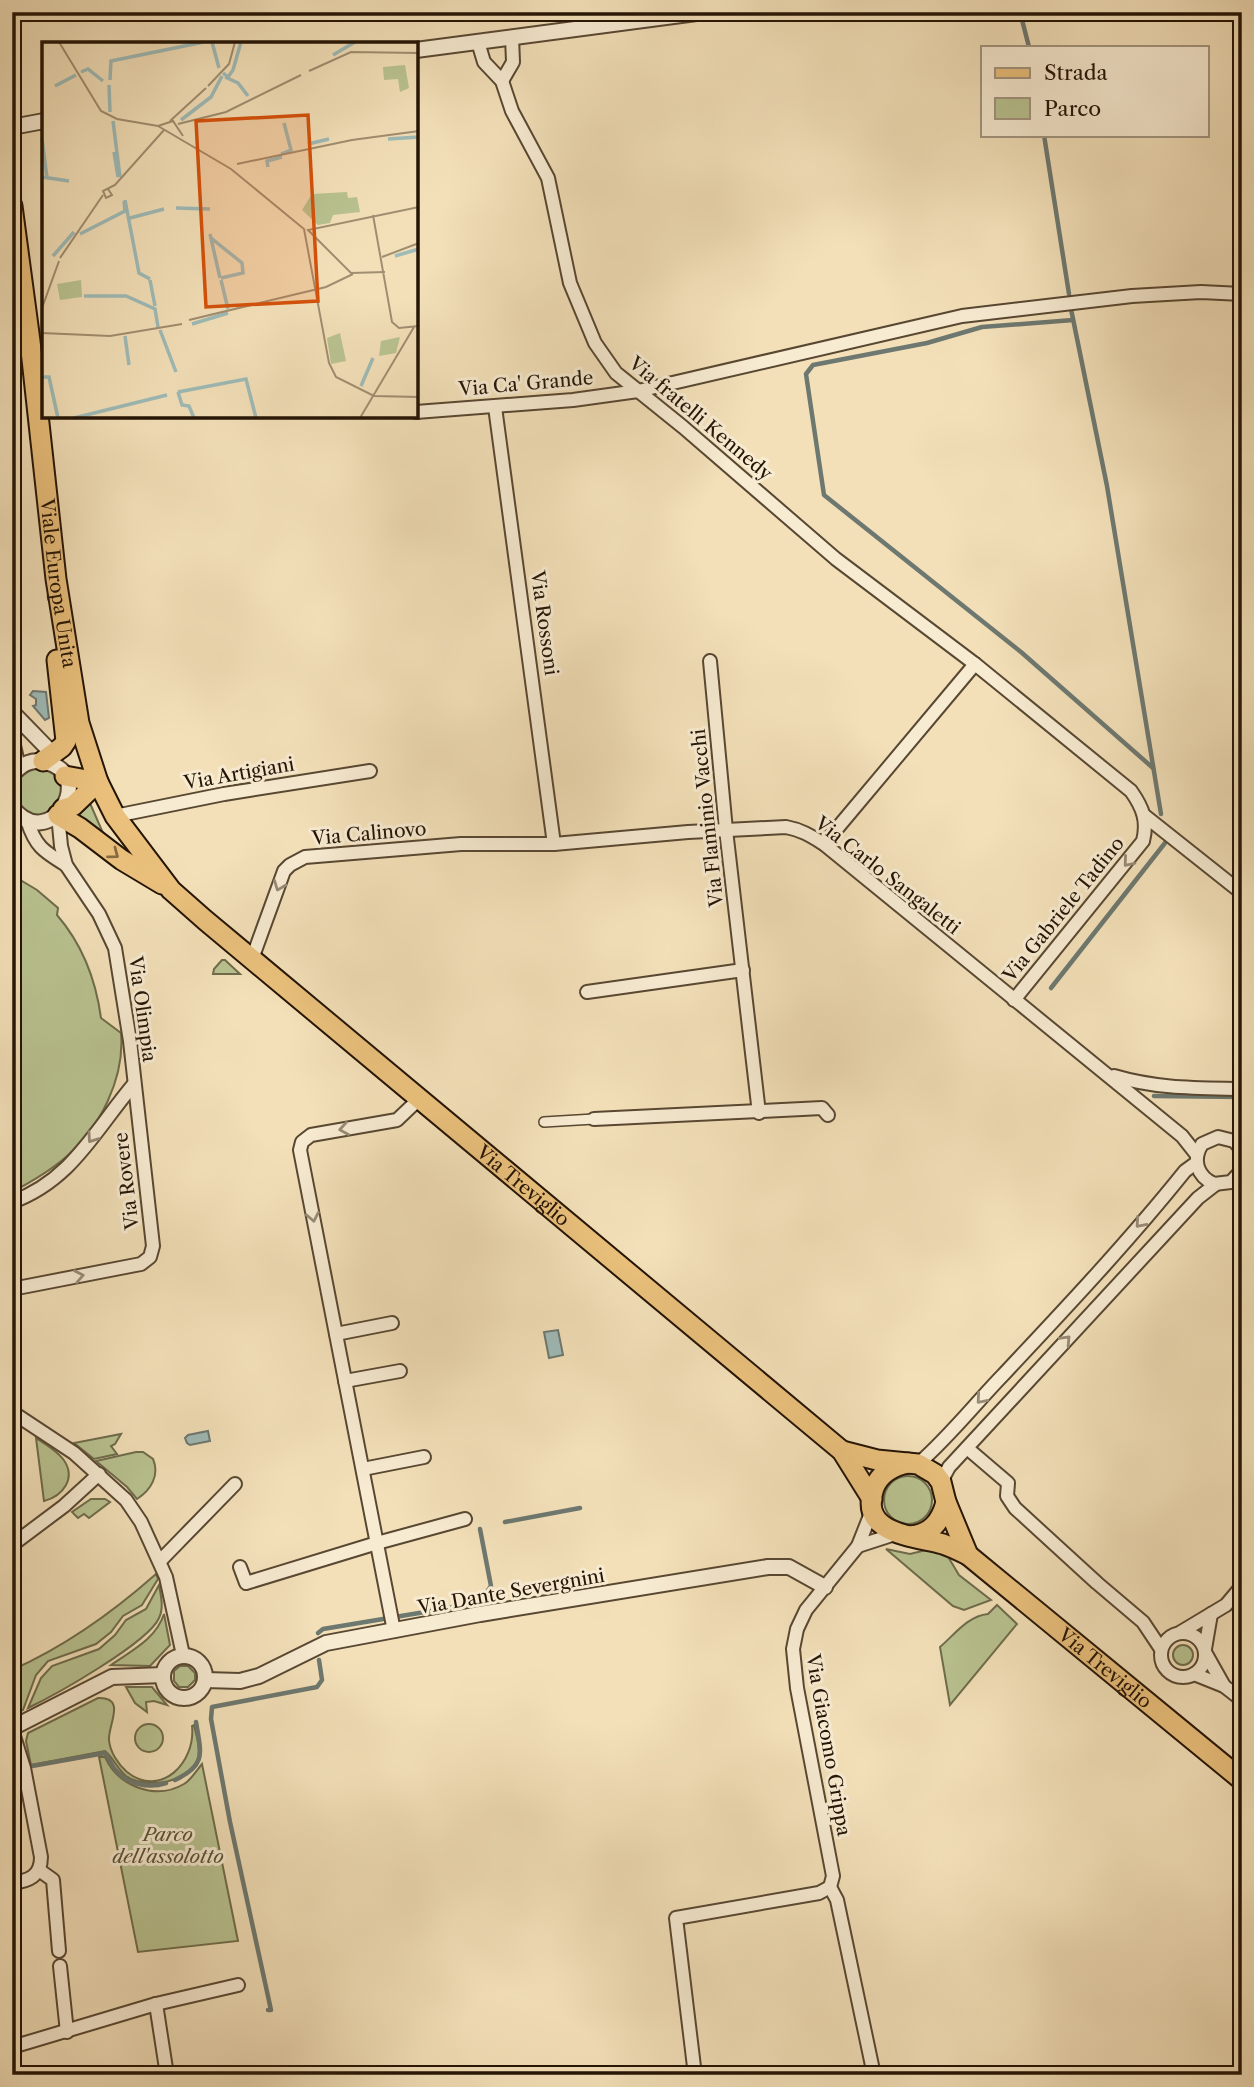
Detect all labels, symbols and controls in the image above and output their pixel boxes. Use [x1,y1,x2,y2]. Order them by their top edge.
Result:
inset map [42,42,418,418]
legend [981,46,1208,136]
text: Strada [1044,60,1109,85]
text: Parco [1044,96,1101,121]
street label: Via fratelli Kennedy [624,351,777,485]
street label: Via Ca' Grande [457,366,594,401]
street label: Viale Europa Unita [35,496,81,669]
street label: Via Rossoni [526,568,563,677]
street label: Via Flaminio Vacchi [687,727,728,909]
street label: Via Artigiani [181,752,296,795]
street label: Via Carlo Sangaletti [810,811,965,939]
street label: Via Calinovo [310,817,427,850]
street label: Via Gabriele Tadino [997,832,1129,987]
one-way arrow [106,845,119,858]
one-way arrow [1123,854,1136,866]
one-way arrow [273,879,287,891]
street label: Via Olimpia [124,954,161,1063]
one-way arrow [338,1121,350,1136]
one-way arrow [88,1130,100,1143]
street label: Via Rovere [109,1131,144,1232]
street label: Via Treviglio [471,1140,574,1231]
one-way arrow [305,1211,320,1223]
one-way arrow [1136,1215,1148,1228]
one-way arrow [73,1269,85,1284]
one-way arrow [1058,1336,1071,1349]
one-way arrow [977,1391,989,1404]
street label: Via Dante Severgnini [415,1564,607,1619]
street label: Via Treviglio [1053,1622,1157,1713]
street label: Via Giacomo Grippa [801,1651,856,1838]
park label: Parco dell'assolotto [112,1823,224,1868]

